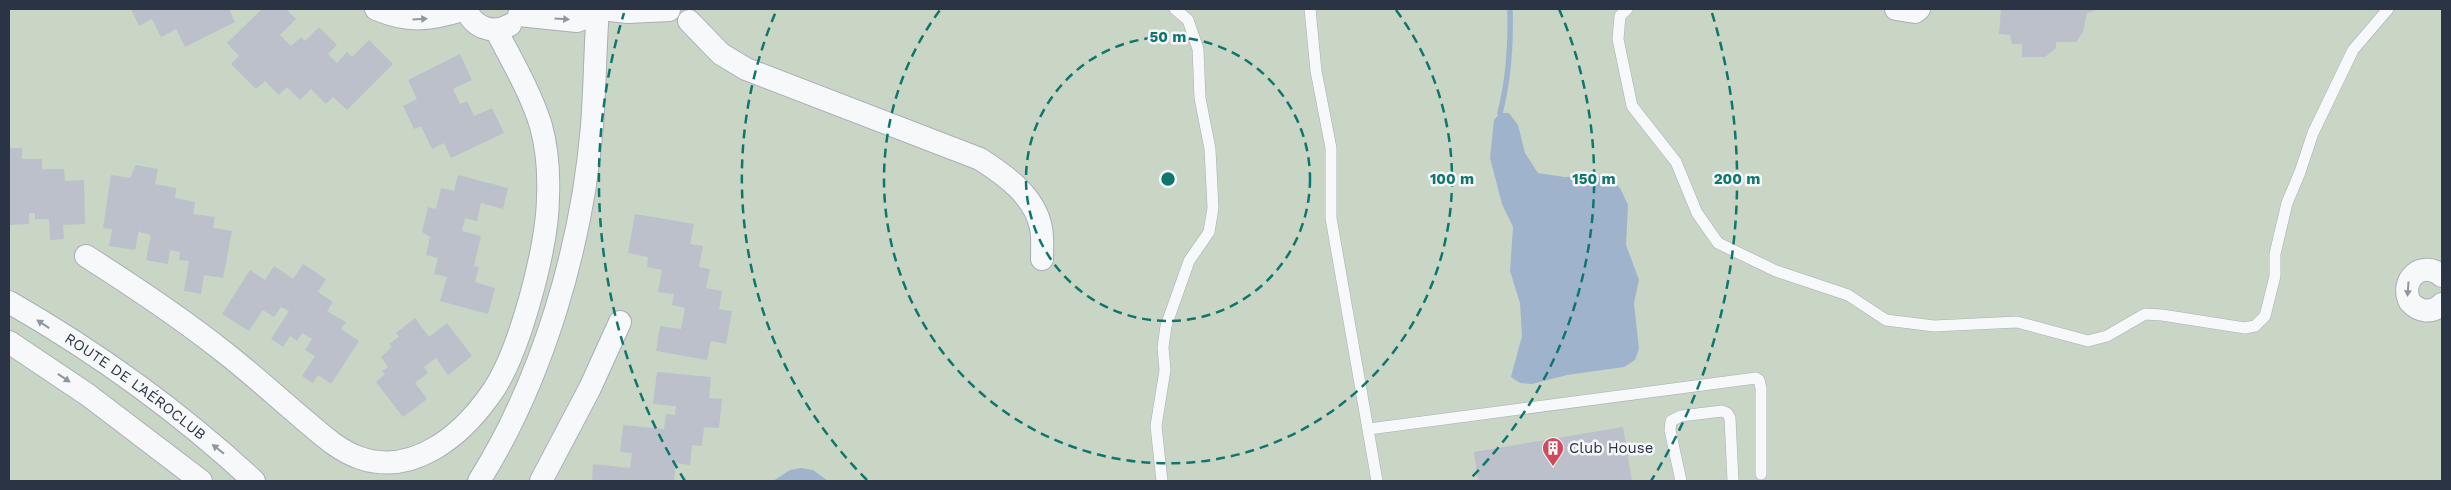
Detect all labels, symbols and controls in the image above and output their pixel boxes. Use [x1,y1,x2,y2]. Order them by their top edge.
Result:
one-way arrow [413,14,429,22]
one-way arrow [555,16,571,24]
text: 50 m [1150,28,1186,46]
centre of rings [1159,170,1177,188]
text: 100 m [1430,170,1474,188]
text: 150 m [1572,170,1616,188]
text: 200 m [1714,170,1760,188]
one-way arrow [2403,281,2411,297]
one-way arrow [37,319,50,328]
street label: ROUTE DE L’AÉROCLUB [61,329,209,444]
one-way arrow [57,374,71,383]
building icon: Club House [1541,436,1565,467]
place label: Club House [1569,439,1653,457]
one-way arrow [212,443,225,454]

